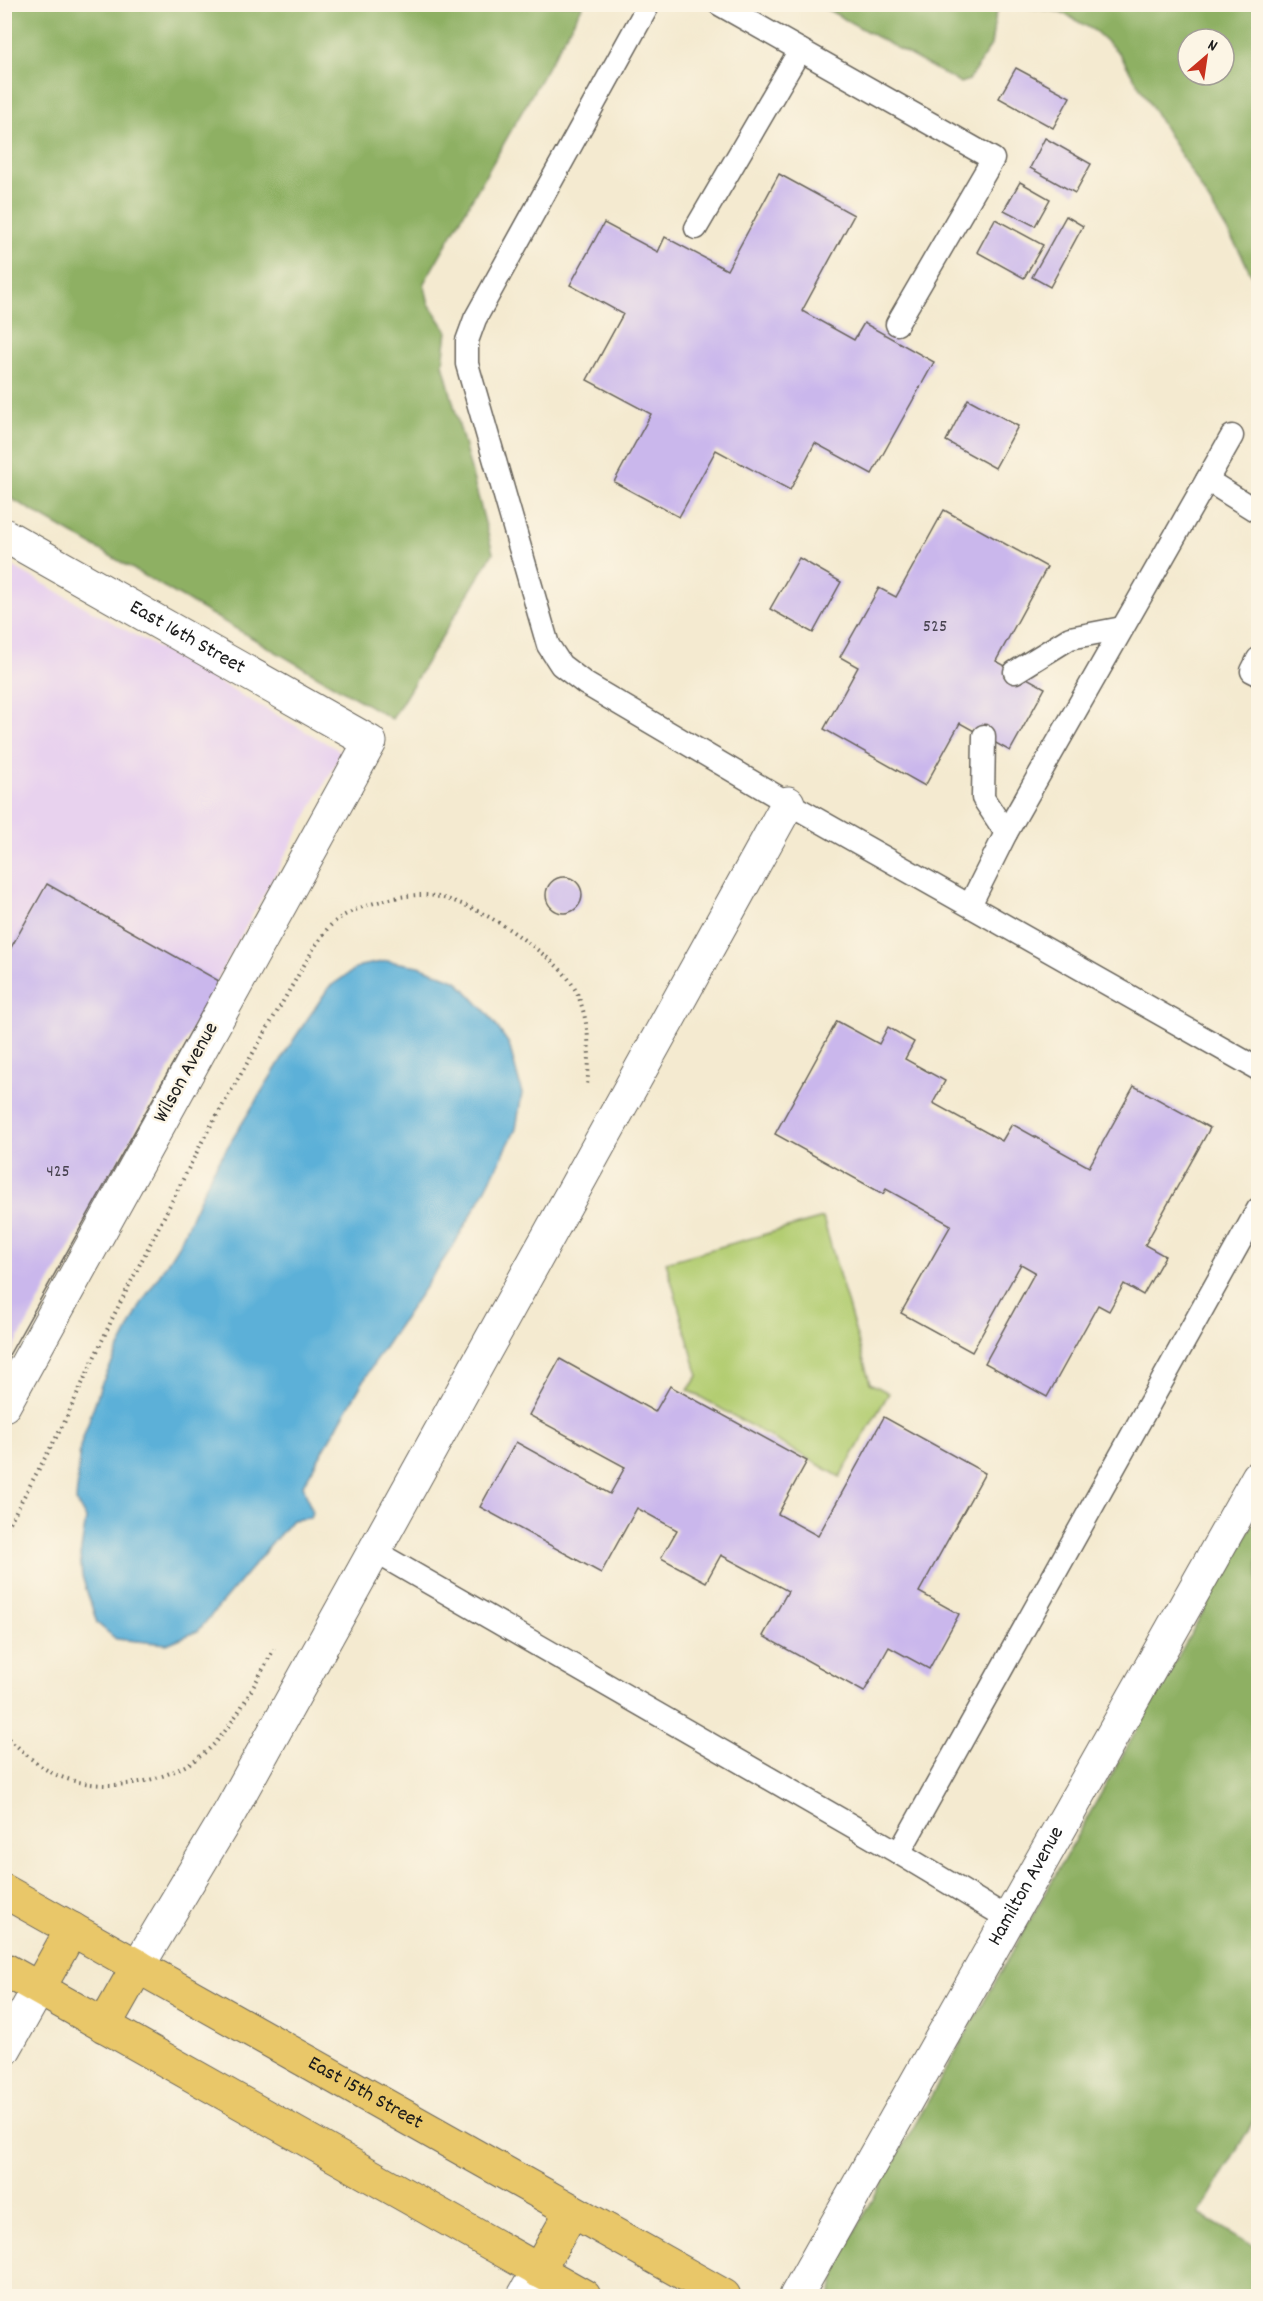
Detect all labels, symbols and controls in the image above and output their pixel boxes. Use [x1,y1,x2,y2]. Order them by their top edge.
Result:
north arrow [1176,27,1236,87]
text: N [1203,34,1221,58]
street label: East 16th Street [123,594,251,683]
house number: 525 [923,615,947,640]
street label: Wilson Avenue [147,1017,227,1129]
house number: 425 [46,1160,70,1185]
street label: Hamilton Avenue [981,1821,1073,1952]
street label: East 15th Street [302,2049,428,2139]

